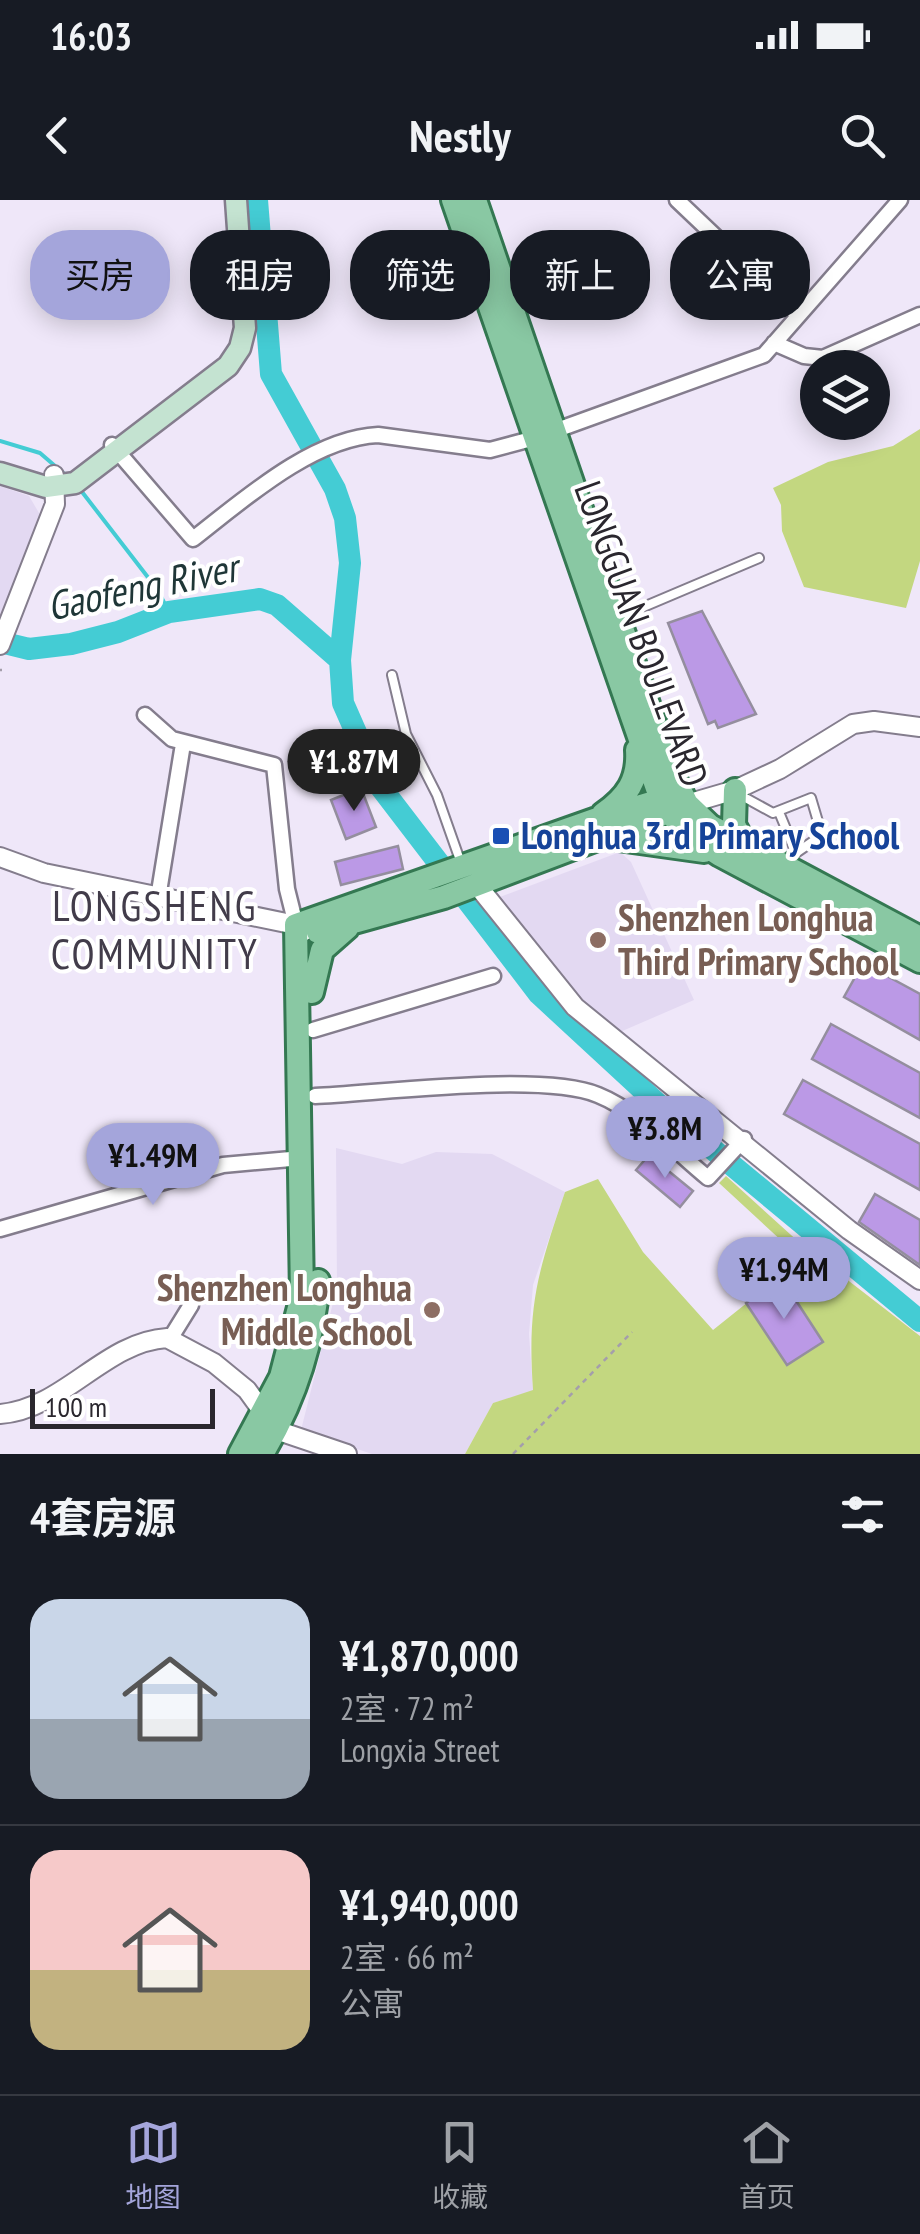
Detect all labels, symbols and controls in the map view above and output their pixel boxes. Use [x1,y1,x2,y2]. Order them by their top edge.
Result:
text: 16:03 [50,11,132,60]
text: Nestly [409,106,511,164]
icon: back [30,108,85,163]
icon: search [835,108,890,163]
chip: 买房 [30,230,170,320]
chip: 租房 [190,230,330,320]
chip: 筛选 [350,230,490,320]
chip: 新上 [510,230,650,320]
chip: 公寓 [670,230,810,320]
map controls [800,350,890,440]
button: layers [800,350,890,440]
street label: LONGGUAN BOULEVARD [564,474,720,793]
water label: Gaofeng River [42,539,247,632]
pin: ¥1.87M [273,729,435,814]
text: ¥1.87M [309,740,399,782]
place label: Longhua 3rd Primary School [521,810,900,859]
marker: Longhua 3rd Primary School [490,825,512,847]
district label: LONGSHENG COMMUNITY [51,878,259,981]
place label: Shenzhen Longhua Third Primary School [618,892,899,985]
marker: Shenzhen Longhua Third Primary School [587,929,609,951]
pin: ¥3.8M [595,1096,735,1181]
text: ¥3.8M [628,1107,702,1149]
pin: ¥1.49M [72,1123,234,1208]
text: ¥1.49M [108,1134,198,1176]
pin: ¥1.94M [703,1237,865,1322]
text: ¥1.94M [739,1248,829,1290]
place label: Shenzhen Longhua Middle School [157,1262,413,1355]
marker: Shenzhen Longhua Middle School [421,1299,443,1321]
scale bar [30,1384,215,1428]
text: 100 m [45,1388,107,1425]
icon: filters [835,1487,890,1542]
text: 4套房源 [30,1490,176,1545]
text: ¥1,870,000 [340,1628,519,1683]
icon: home [110,1639,230,1759]
text: 2室 · 72 m² [340,1687,474,1729]
text: Longxia Street [340,1729,500,1771]
text: ¥1,940,000 [340,1877,519,1932]
icon: home [110,1890,230,2010]
text: 2室 · 66 m² [340,1936,474,1978]
text: 公寓 [340,1982,404,2024]
tab: 地图 [125,2115,181,2215]
tab: 收藏 [432,2115,488,2215]
tab: 首页 [739,2115,795,2215]

